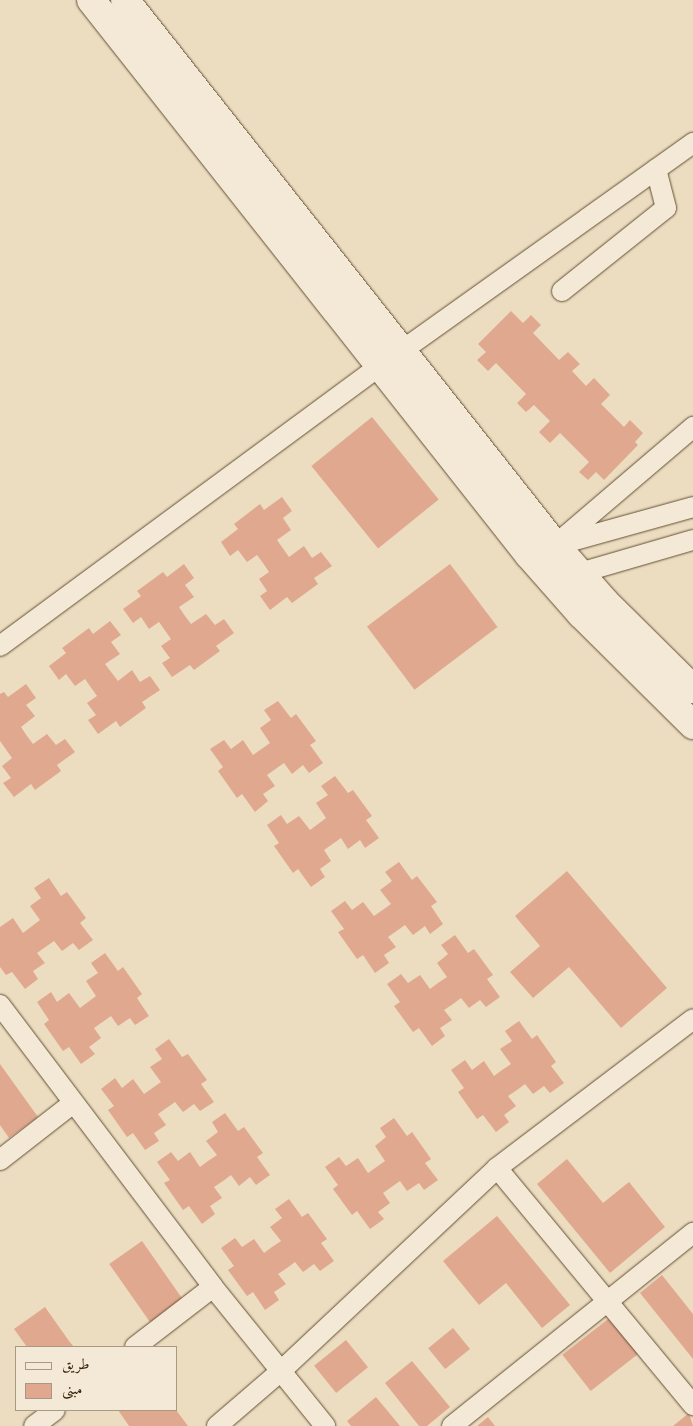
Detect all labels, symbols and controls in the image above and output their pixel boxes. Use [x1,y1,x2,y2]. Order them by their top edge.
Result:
legend [15,1346,178,1411]
text: طريق [62,1355,89,1374]
text: مبنى [62,1380,82,1399]

